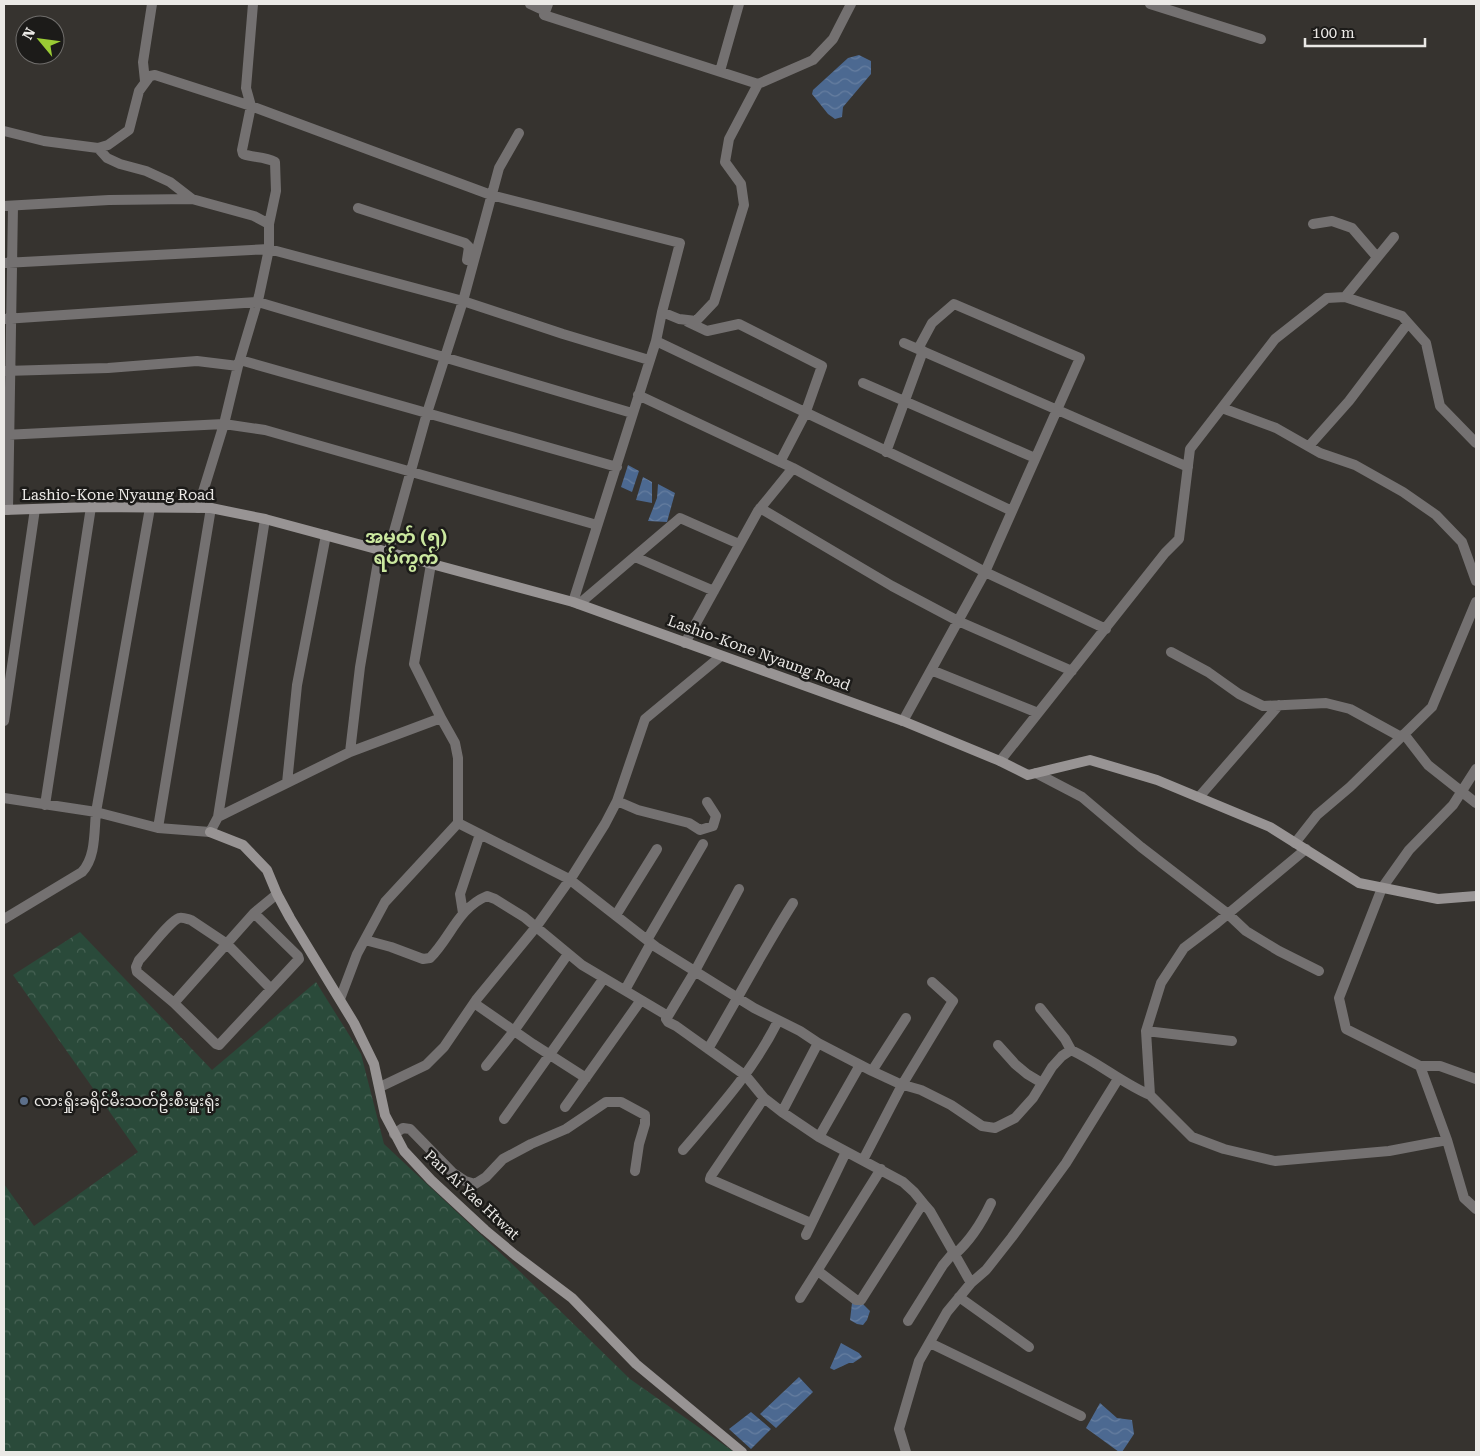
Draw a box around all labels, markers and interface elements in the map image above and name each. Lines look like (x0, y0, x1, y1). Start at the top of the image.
north arrow (15, 15, 65, 65)
scale bar (1305, 15, 1425, 47)
text: 100 m (1312, 24, 1355, 42)
text: N (19, 25, 38, 42)
street label: Lashio-Kone Nyaung Road (21, 486, 215, 504)
district label: အမှတ် (၅) ရပ်ကွက် (365, 525, 447, 572)
street label: Lashio-Kone Nyaung Road (665, 612, 853, 695)
place label: လားရှိုးခရိုင်မီးသတ်ဦးစီးမှူးရုံး (34, 1091, 220, 1113)
marker: လားရှိုးခရိုင်မီးသတ်ဦးစီးမှူးရုံး (18, 1095, 30, 1107)
street label: Pan Ai Yae Htwat (421, 1146, 523, 1244)

